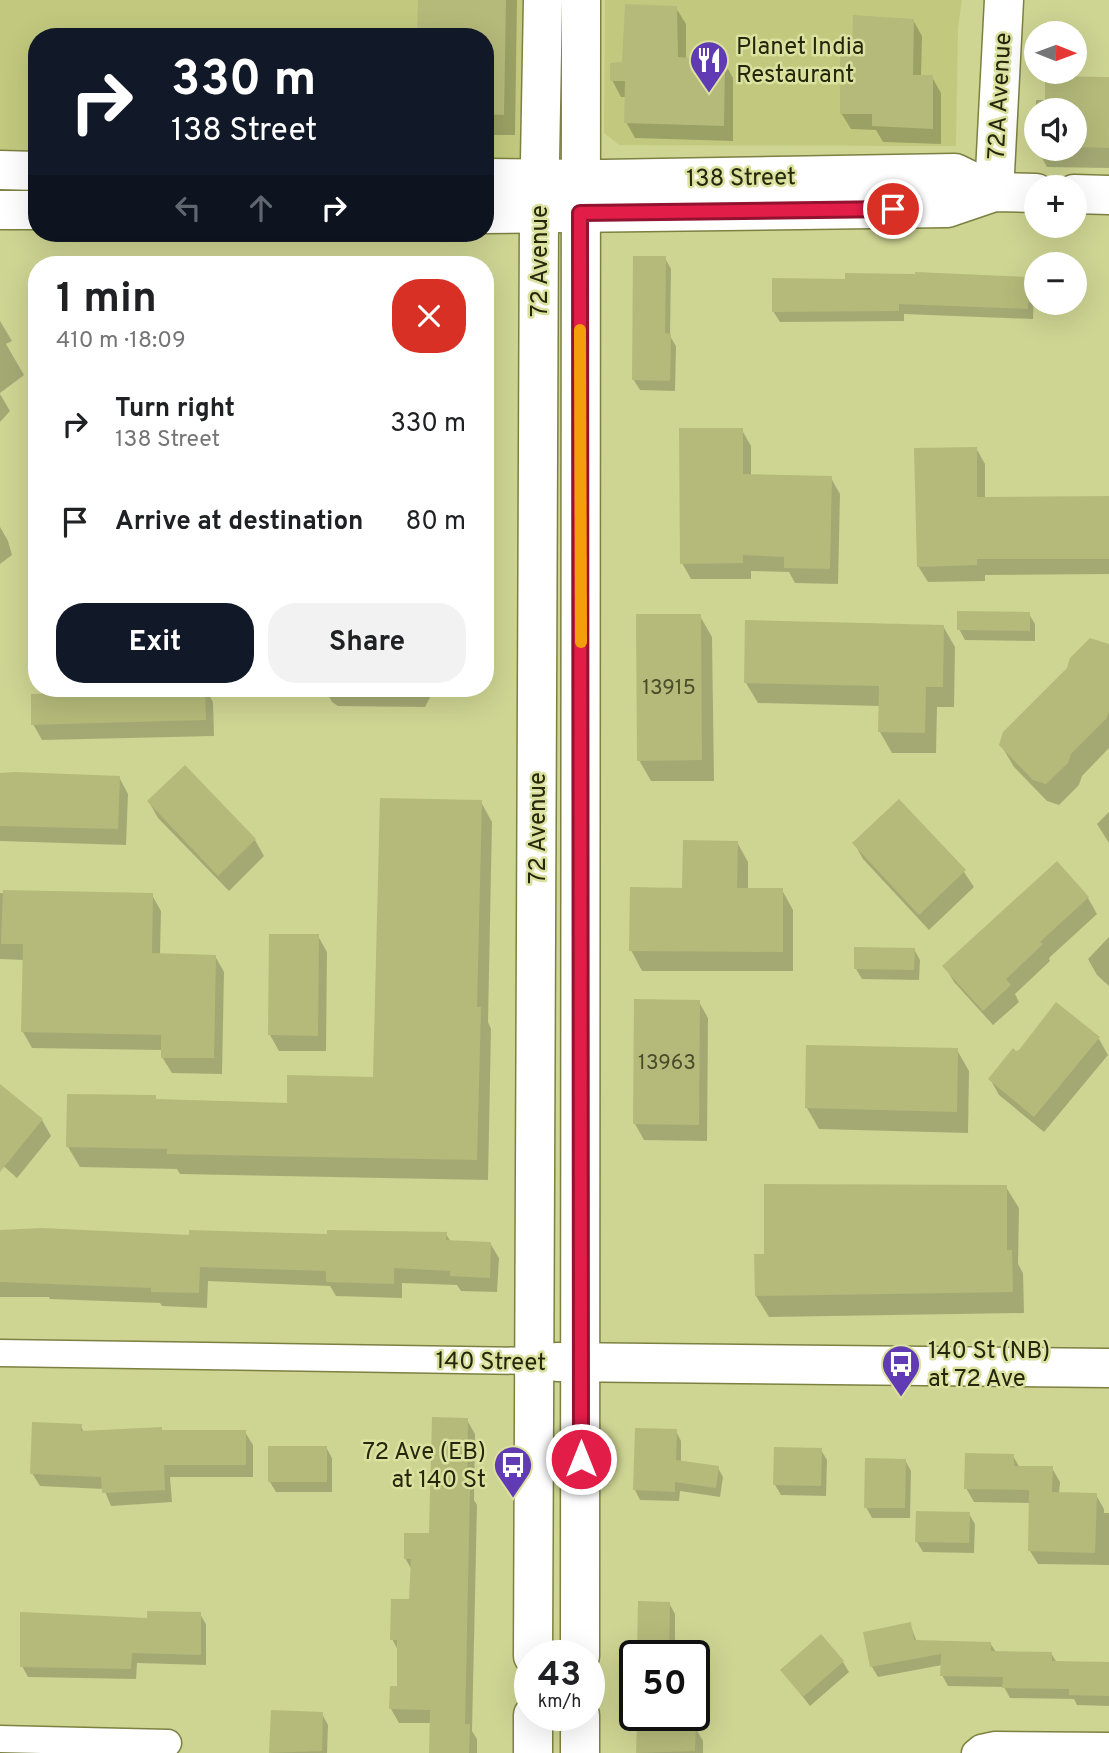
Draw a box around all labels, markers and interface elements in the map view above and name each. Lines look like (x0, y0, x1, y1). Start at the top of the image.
north arrow (1024, 21, 1087, 84)
map controls (1024, 21, 1087, 315)
street label: 72A Avenue (983, 32, 1019, 160)
place label: Planet India Restaurant (736, 33, 864, 91)
restaurant icon: Planet India Restaurant (688, 39, 730, 94)
text: 330 m (171, 51, 316, 113)
icon: right (56, 56, 147, 147)
button: sound (1024, 98, 1087, 161)
text: 138 Street (171, 112, 317, 152)
street label: 138 Street (686, 163, 796, 195)
button: + (1024, 175, 1087, 238)
pin (863, 179, 923, 239)
icon: left (169, 189, 207, 227)
icon: ahead (242, 189, 280, 227)
icon: right (315, 189, 353, 227)
icon: arrive (874, 190, 912, 228)
street label: 72 Avenue (526, 205, 556, 317)
button: − (1024, 252, 1087, 315)
text: 1 min (56, 274, 157, 327)
button: close (392, 279, 466, 353)
text: 410 m · 18:09 (56, 327, 186, 356)
text: Turn right (115, 393, 235, 426)
icon: right (56, 405, 94, 443)
text: 330 m (390, 408, 466, 441)
text: 138 Street (115, 426, 220, 455)
icon: arrive (56, 503, 94, 541)
text: Arrive at destination (115, 506, 363, 539)
text: 80 m (406, 506, 466, 539)
button: Exit (56, 603, 254, 683)
button: Share (268, 603, 466, 683)
house number: 13915 (642, 675, 696, 702)
street label: 72 Avenue (524, 772, 554, 884)
house number: 13963 (638, 1050, 696, 1077)
place label: 140 St (NB) at 72 Ave (928, 1337, 1050, 1395)
bus stop icon: 140 St (NB) at 72 Ave (880, 1343, 922, 1398)
street label: 140 Street (435, 1347, 546, 1379)
position arrow (544, 1422, 618, 1496)
place label: 72 Ave (EB) at 140 St (362, 1438, 486, 1496)
bus stop icon: 72 Ave (EB) at 140 St (492, 1444, 534, 1499)
speed limit sign: 50 (619, 1640, 710, 1731)
text: 43 (538, 1654, 581, 1698)
text: km/h (538, 1691, 581, 1714)

